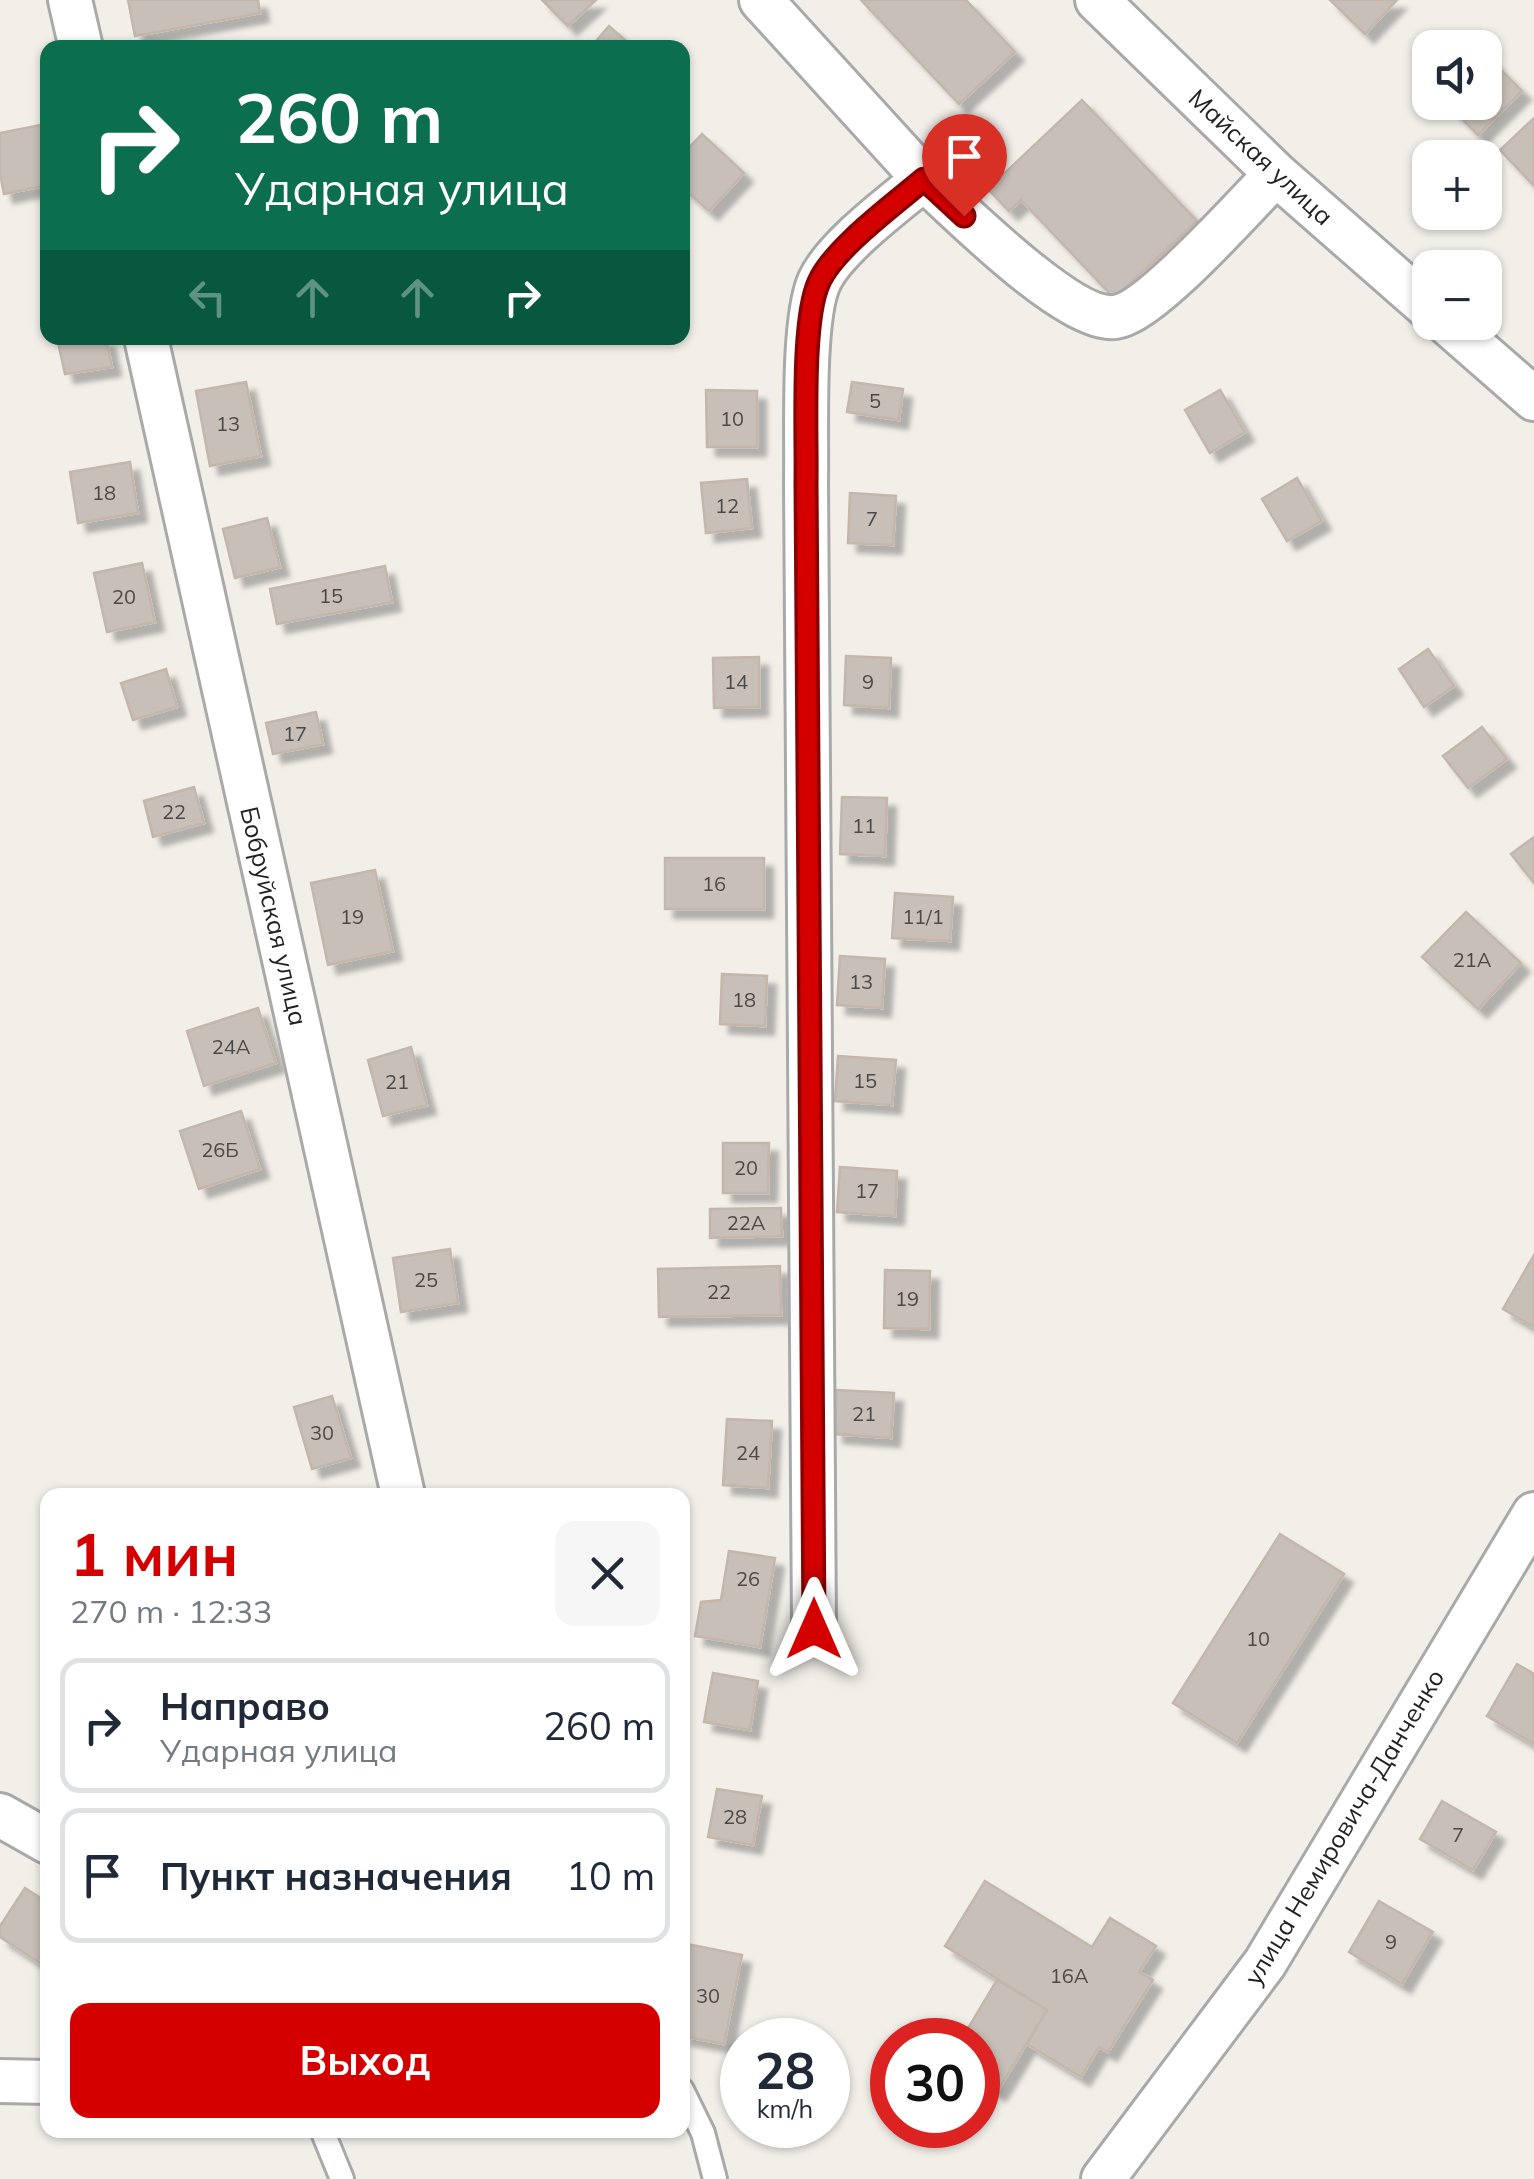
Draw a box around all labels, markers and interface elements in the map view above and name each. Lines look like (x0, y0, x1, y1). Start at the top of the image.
map controls (1412, 30, 1502, 340)
button: sound (1412, 30, 1502, 120)
text: 260 m (235, 73, 443, 161)
icon: right (70, 80, 200, 210)
street label: Майская улица (1183, 82, 1340, 231)
pin (922, 114, 1007, 217)
icon: arrive (937, 129, 992, 184)
button: + (1412, 140, 1502, 230)
text: Ударная улица (235, 160, 569, 216)
button: − (1412, 250, 1502, 340)
icon: left (180, 270, 235, 325)
icon: ahead (285, 270, 340, 325)
icon: ahead (390, 270, 445, 325)
icon: right (495, 270, 550, 325)
house number: 5 (869, 388, 881, 413)
house number: 10 (720, 406, 744, 431)
house number: 13 (216, 411, 240, 436)
house number: 18 (92, 480, 116, 505)
house number: 12 (715, 493, 739, 518)
house number: 7 (866, 506, 878, 531)
house number: 15 (319, 583, 343, 608)
house number: 20 (112, 584, 136, 609)
house number: 14 (724, 669, 748, 694)
house number: 9 (862, 669, 874, 694)
house number: 17 (283, 721, 307, 746)
house number: 22 (162, 799, 186, 824)
street label: Бобруйская улица (234, 803, 315, 1028)
house number: 11 (852, 813, 876, 838)
house number: 16 (702, 871, 726, 896)
house number: 19 (340, 904, 364, 929)
house number: 11/1 (902, 904, 944, 929)
house number: 21А (1453, 947, 1492, 972)
house number: 13 (849, 969, 873, 994)
house number: 18 (732, 987, 756, 1012)
house number: 24А (212, 1034, 251, 1059)
house number: 15 (853, 1068, 877, 1093)
house number: 21 (385, 1069, 409, 1094)
house number: 26Б (201, 1137, 239, 1162)
house number: 20 (734, 1155, 758, 1180)
house number: 17 (855, 1178, 879, 1203)
house number: 22А (727, 1210, 766, 1235)
house number: 25 (414, 1267, 438, 1292)
house number: 22 (707, 1279, 731, 1304)
house number: 19 (895, 1286, 919, 1311)
house number: 21 (852, 1401, 876, 1426)
house number: 30 (310, 1420, 334, 1445)
house number: 24 (736, 1440, 760, 1465)
text: 1 мин (70, 1516, 238, 1591)
button: close (555, 1521, 660, 1626)
house number: 26 (736, 1566, 760, 1591)
position arrow (762, 1577, 866, 1681)
text: 270 m · 12:33 (70, 1591, 272, 1631)
house number: 10 (1246, 1626, 1270, 1651)
street label: улица Немировича-Данченко (1237, 1663, 1450, 1990)
text: Направо (160, 1682, 330, 1730)
icon: right (75, 1698, 130, 1753)
text: 260 m (543, 1702, 655, 1750)
text: Ударная улица (160, 1730, 398, 1770)
house number: 28 (723, 1804, 747, 1829)
house number: 7 (1452, 1822, 1464, 1847)
icon: arrive (75, 1848, 130, 1903)
text: Пункт назначения (160, 1852, 512, 1900)
text: 10 m (566, 1852, 655, 1900)
house number: 9 (1385, 1929, 1397, 1954)
house number: 16А (1050, 1963, 1089, 1988)
house number: 30 (696, 1983, 720, 2008)
button: Выход (70, 2003, 660, 2118)
speed limit sign: 30 (870, 2018, 1000, 2148)
text: 28 (755, 2039, 815, 2102)
text: km/h (757, 2093, 813, 2124)

